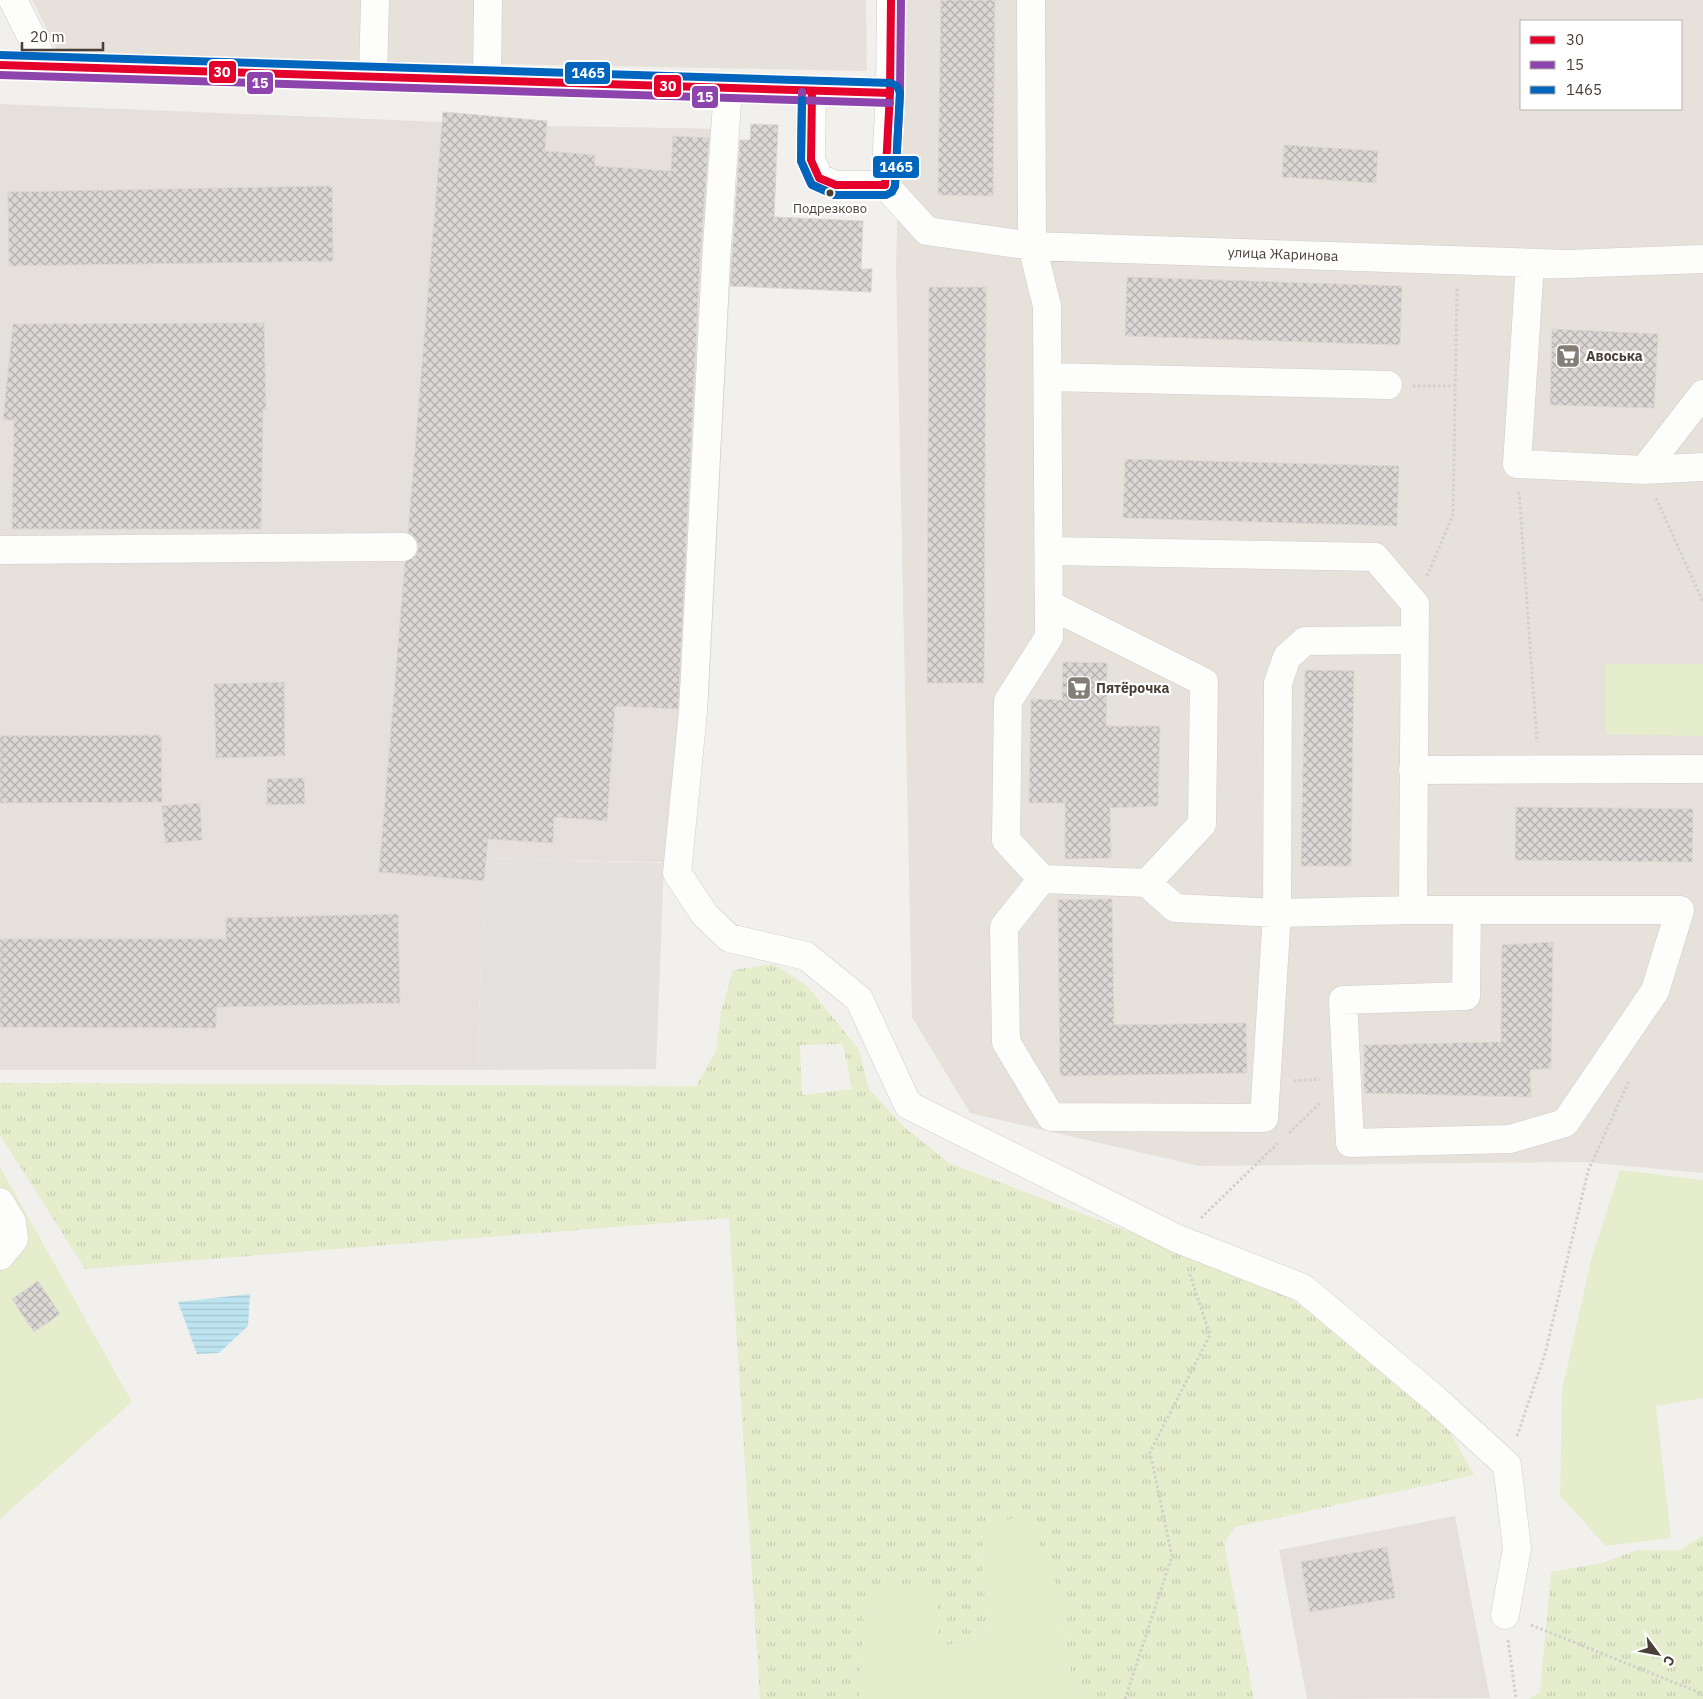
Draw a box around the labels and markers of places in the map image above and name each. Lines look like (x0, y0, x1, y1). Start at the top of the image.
marker: Подрезково (825, 188, 835, 198)
place label: Подрезково (793, 200, 867, 217)
supermarket icon: Авоська (1555, 343, 1581, 369)
place label: Авоська (1586, 347, 1643, 365)
supermarket icon: Пятёрочка (1066, 675, 1092, 701)
place label: Пятёрочка (1096, 679, 1169, 697)

